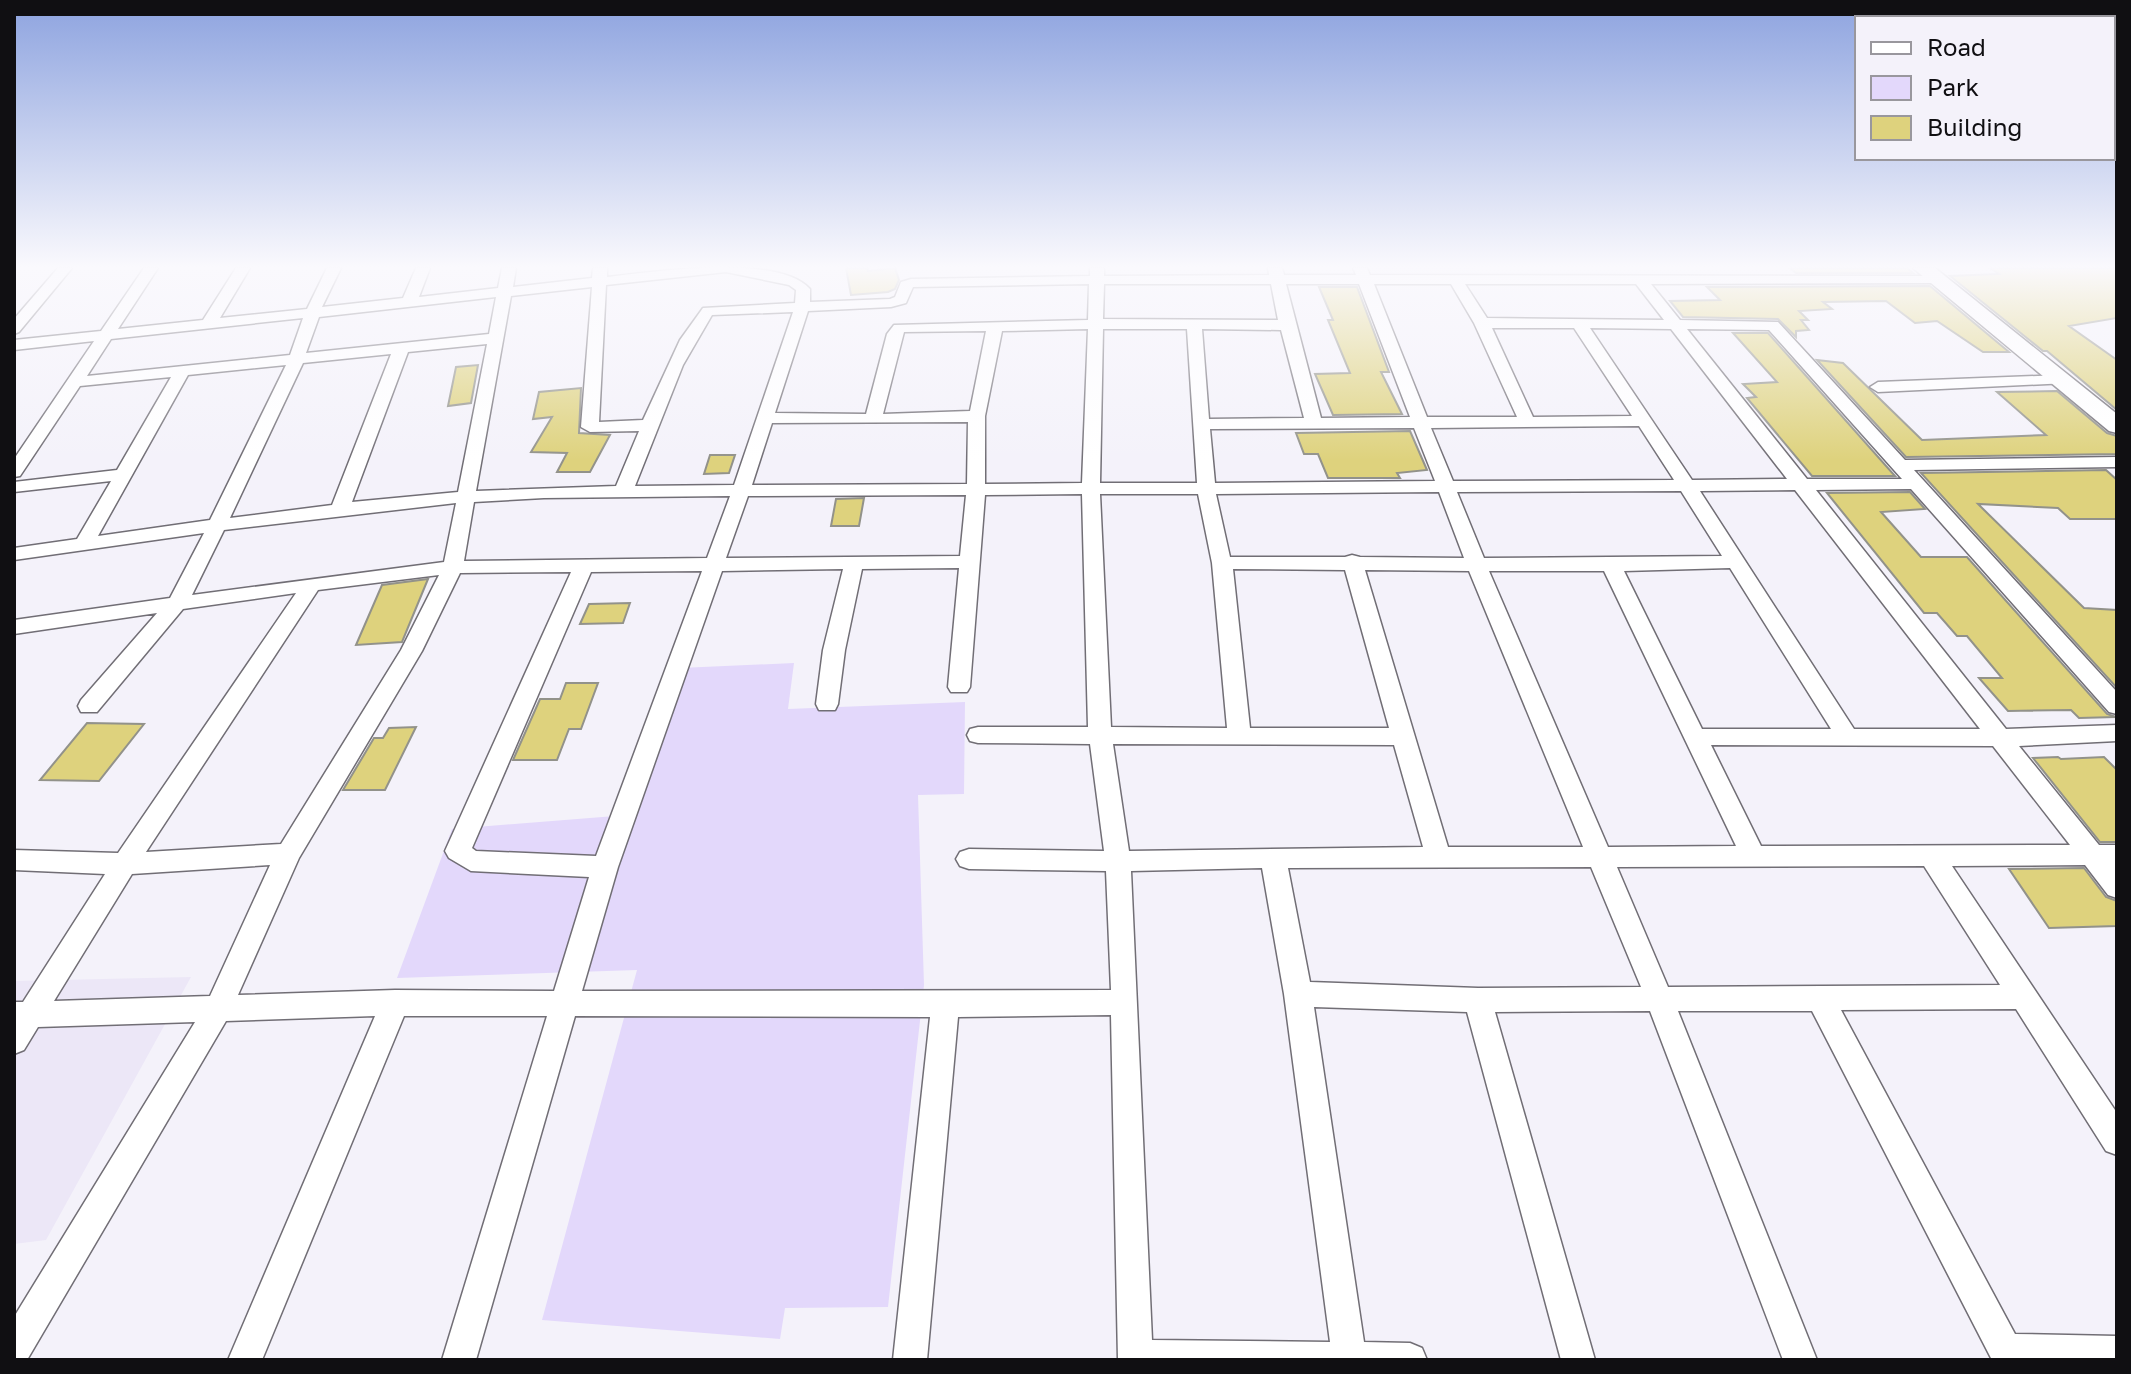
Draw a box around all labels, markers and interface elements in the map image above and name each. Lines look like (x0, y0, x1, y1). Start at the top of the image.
legend (1855, 16, 2115, 160)
text: Road (1927, 32, 1986, 61)
text: Park (1927, 72, 1979, 101)
text: Building (1927, 112, 2022, 141)

